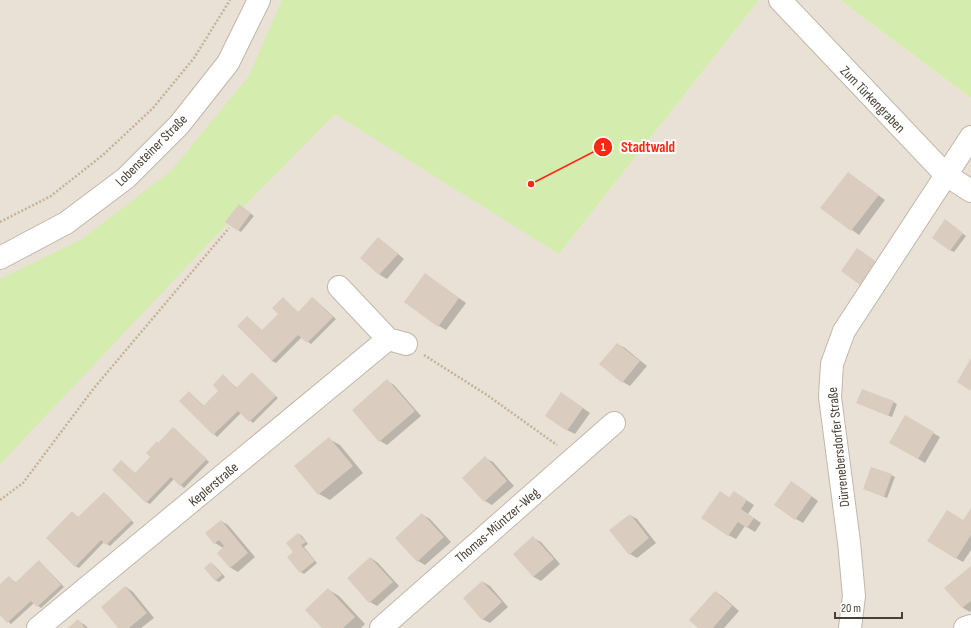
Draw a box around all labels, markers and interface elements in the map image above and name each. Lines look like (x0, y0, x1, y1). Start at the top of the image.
street label: Zum Türkengraben (837, 62, 909, 136)
street label: Lobensteiner Straße (112, 111, 191, 190)
callout: Stadtwald (593, 134, 683, 161)
text: Stadtwald (621, 138, 675, 157)
text: 1 (601, 140, 606, 155)
street label: Dürrenebersdorfer Straße (824, 386, 853, 508)
street label: Keplerstraße (185, 459, 242, 510)
street label: Thomas-Müntzer-Weg (452, 484, 543, 567)
scale bar (835, 594, 902, 620)
text: 20 m (841, 601, 861, 616)

